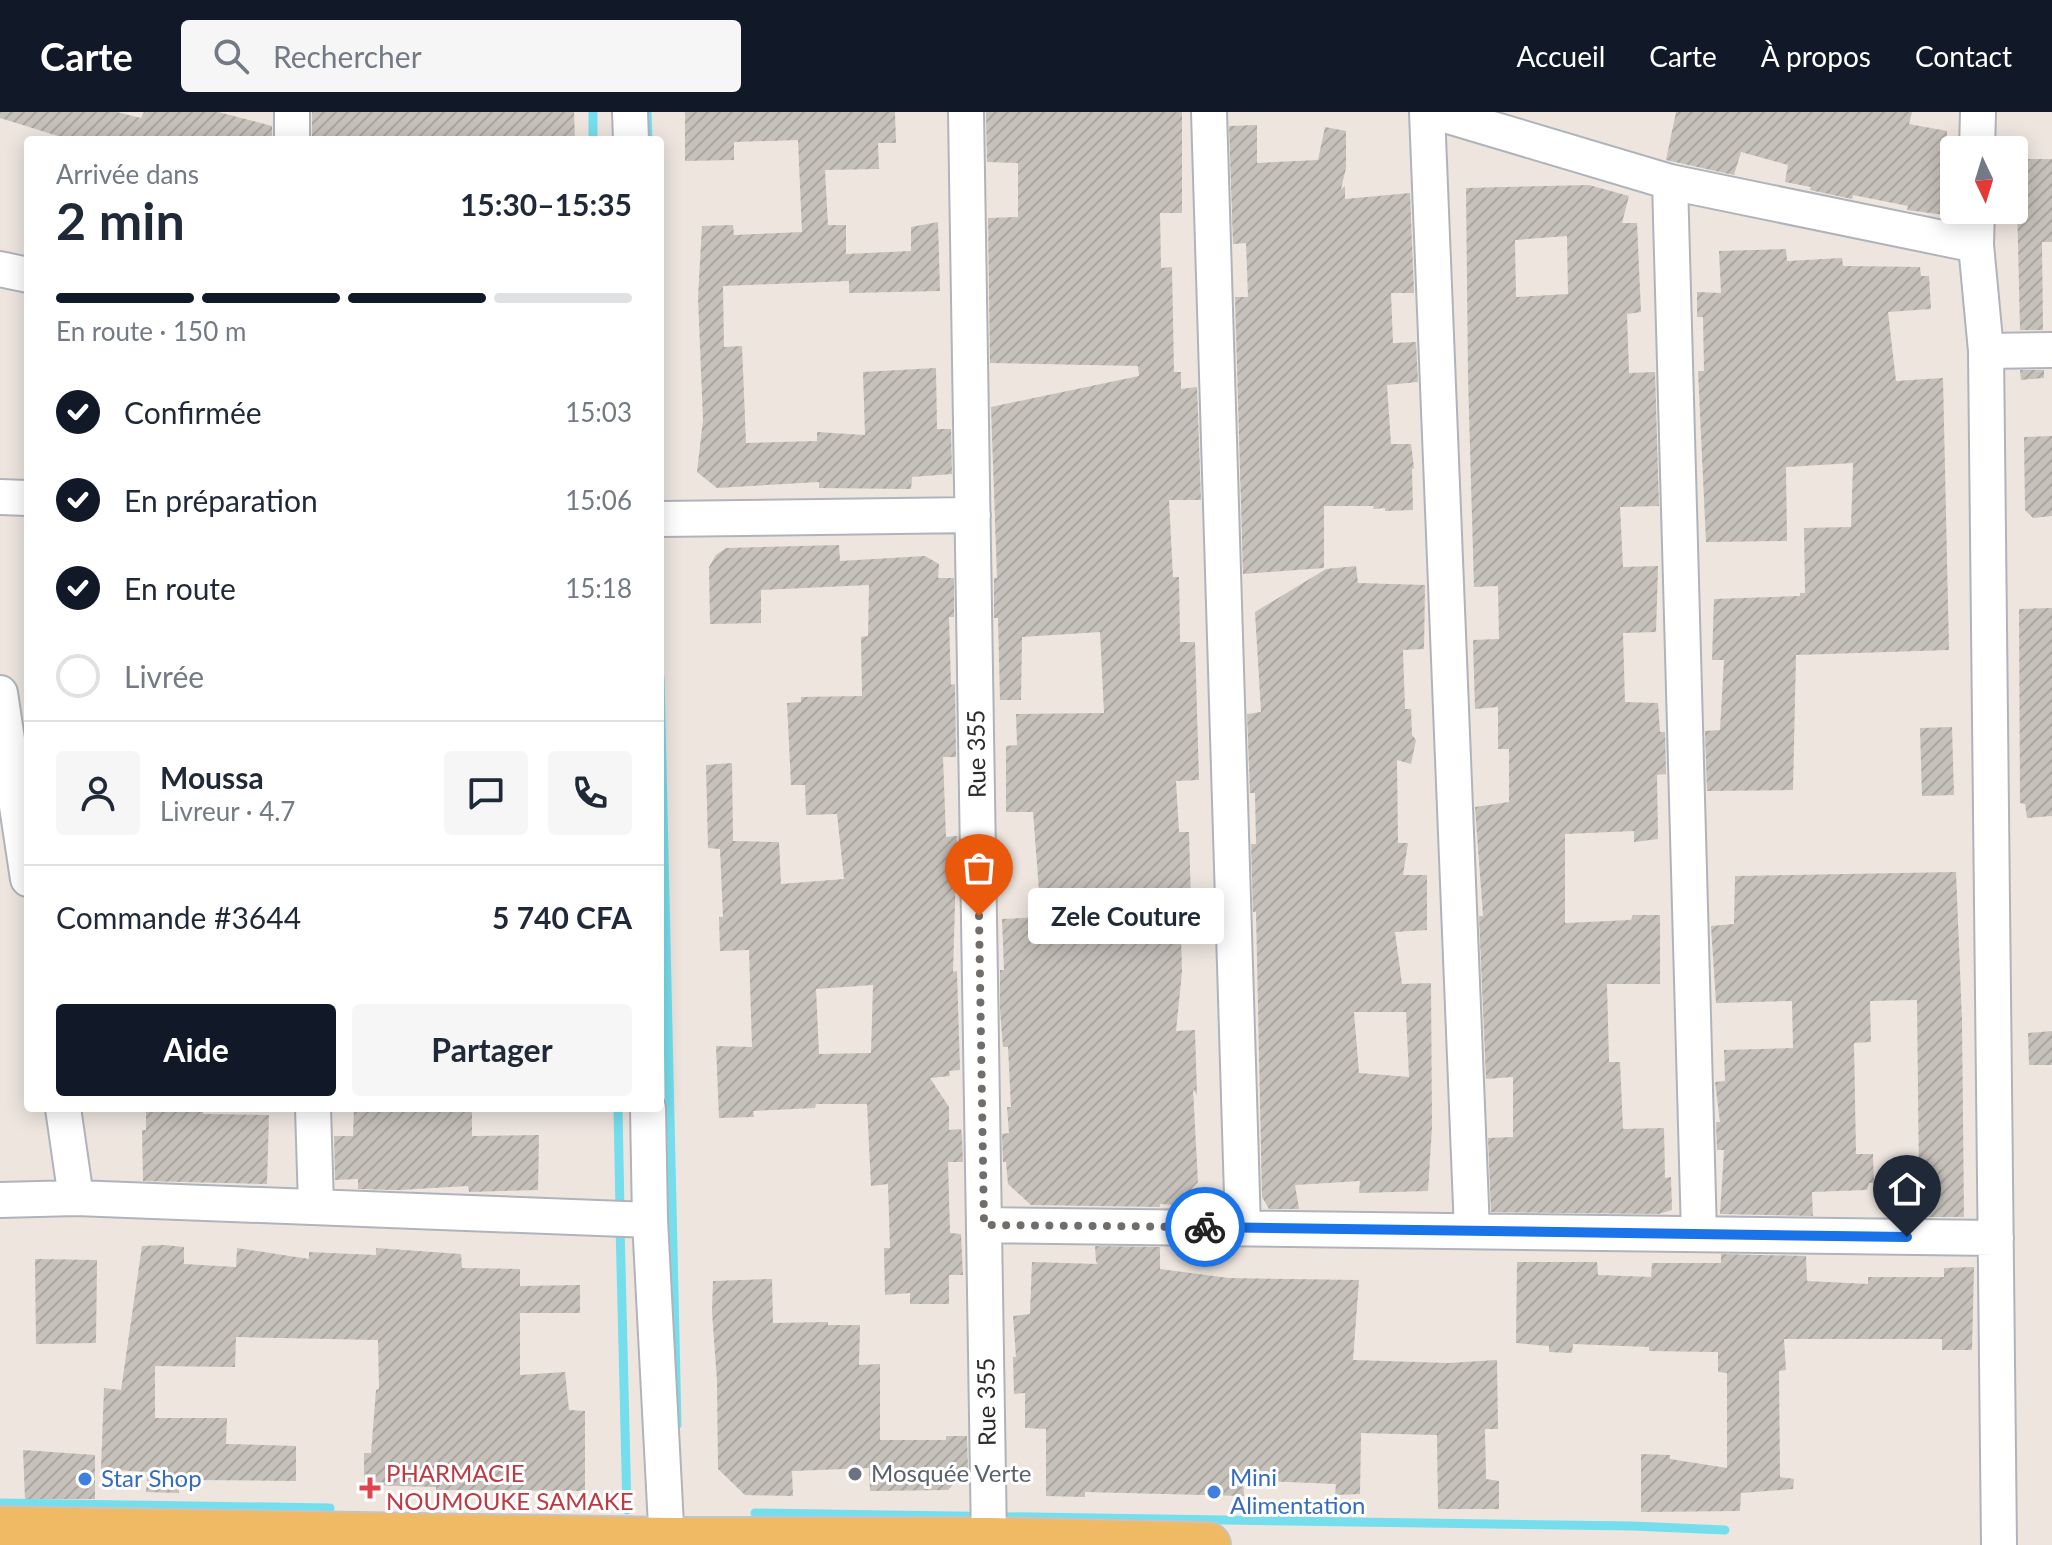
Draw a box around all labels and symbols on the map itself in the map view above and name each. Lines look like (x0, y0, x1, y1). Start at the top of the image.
north arrow (1940, 136, 2028, 224)
street label: Rue 355 (960, 710, 991, 799)
pin (945, 834, 1013, 916)
callout: Zele Couture (1027, 888, 1223, 944)
pin (1873, 1155, 1941, 1237)
courier (1165, 1187, 1245, 1267)
street label: Rue 355 (970, 1358, 1001, 1447)
place label: PHARMACIE NOUMOUKE SAMAKE (386, 1458, 634, 1515)
place label: Mosquée Verte (871, 1458, 1031, 1487)
place label: Mini Alimentation (1230, 1462, 1365, 1519)
place label: Star Shop (101, 1463, 202, 1492)
marker: Mosquée Verte (846, 1465, 864, 1483)
marker: Star Shop (76, 1470, 94, 1488)
marker: PHARMACIE NOUMOUKE SAMAKE (361, 1479, 379, 1497)
marker: Mini Alimentation (1205, 1483, 1223, 1501)

